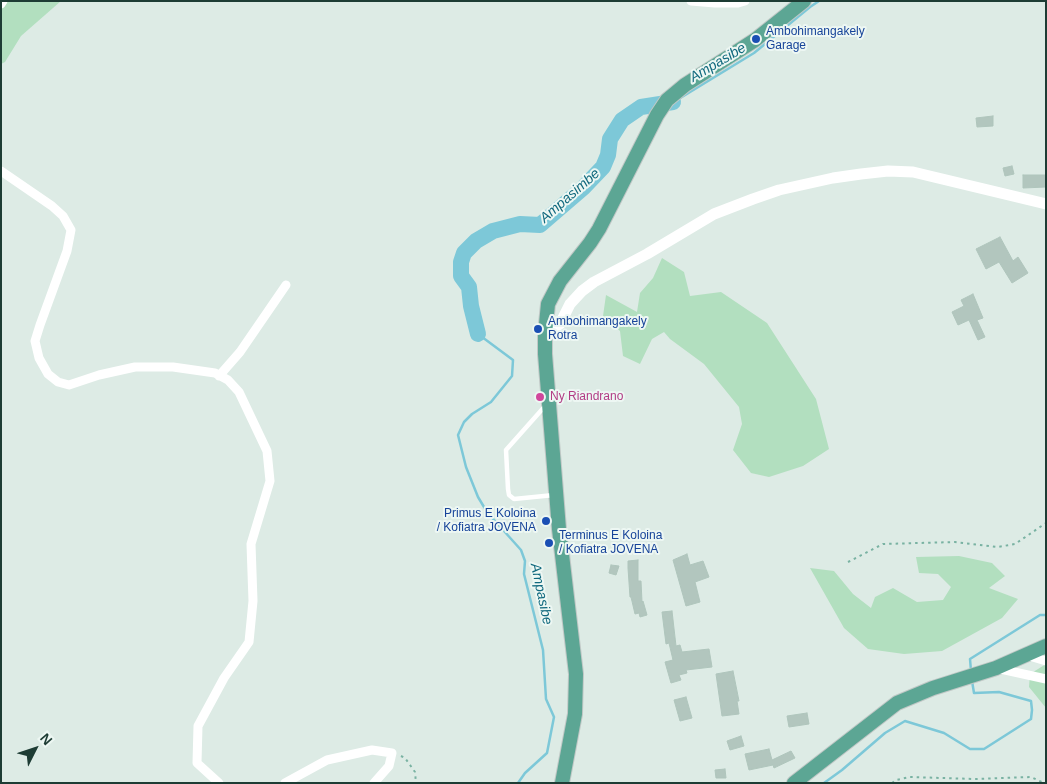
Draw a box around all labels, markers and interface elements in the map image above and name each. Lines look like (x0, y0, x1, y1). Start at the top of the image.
place label: Ambohimangakely Garage (766, 25, 865, 53)
marker: Ambohimangakely Garage (750, 33, 762, 45)
water label: Ampasibe (687, 40, 749, 86)
water label: Ampasimbe (537, 165, 603, 227)
place label: Ambohimangakely Rotra (548, 315, 647, 343)
marker: Ambohimangakely Rotra (532, 323, 544, 335)
place label: Ny Riandrano (550, 390, 623, 404)
marker: Ny Riandrano (534, 391, 546, 403)
place label: Primus E Koloina / Kofiatra JOVENA (437, 507, 536, 535)
marker: Primus E Koloina / Kofiatra JOVENA (540, 515, 552, 527)
place label: Terminus E Koloina / Kofiatra JOVENA (559, 529, 662, 557)
marker: Terminus E Koloina / Kofiatra JOVENA (543, 537, 555, 549)
water label: Ampasibe (526, 562, 556, 626)
north arrow (10, 724, 60, 774)
text: N (37, 730, 56, 748)

